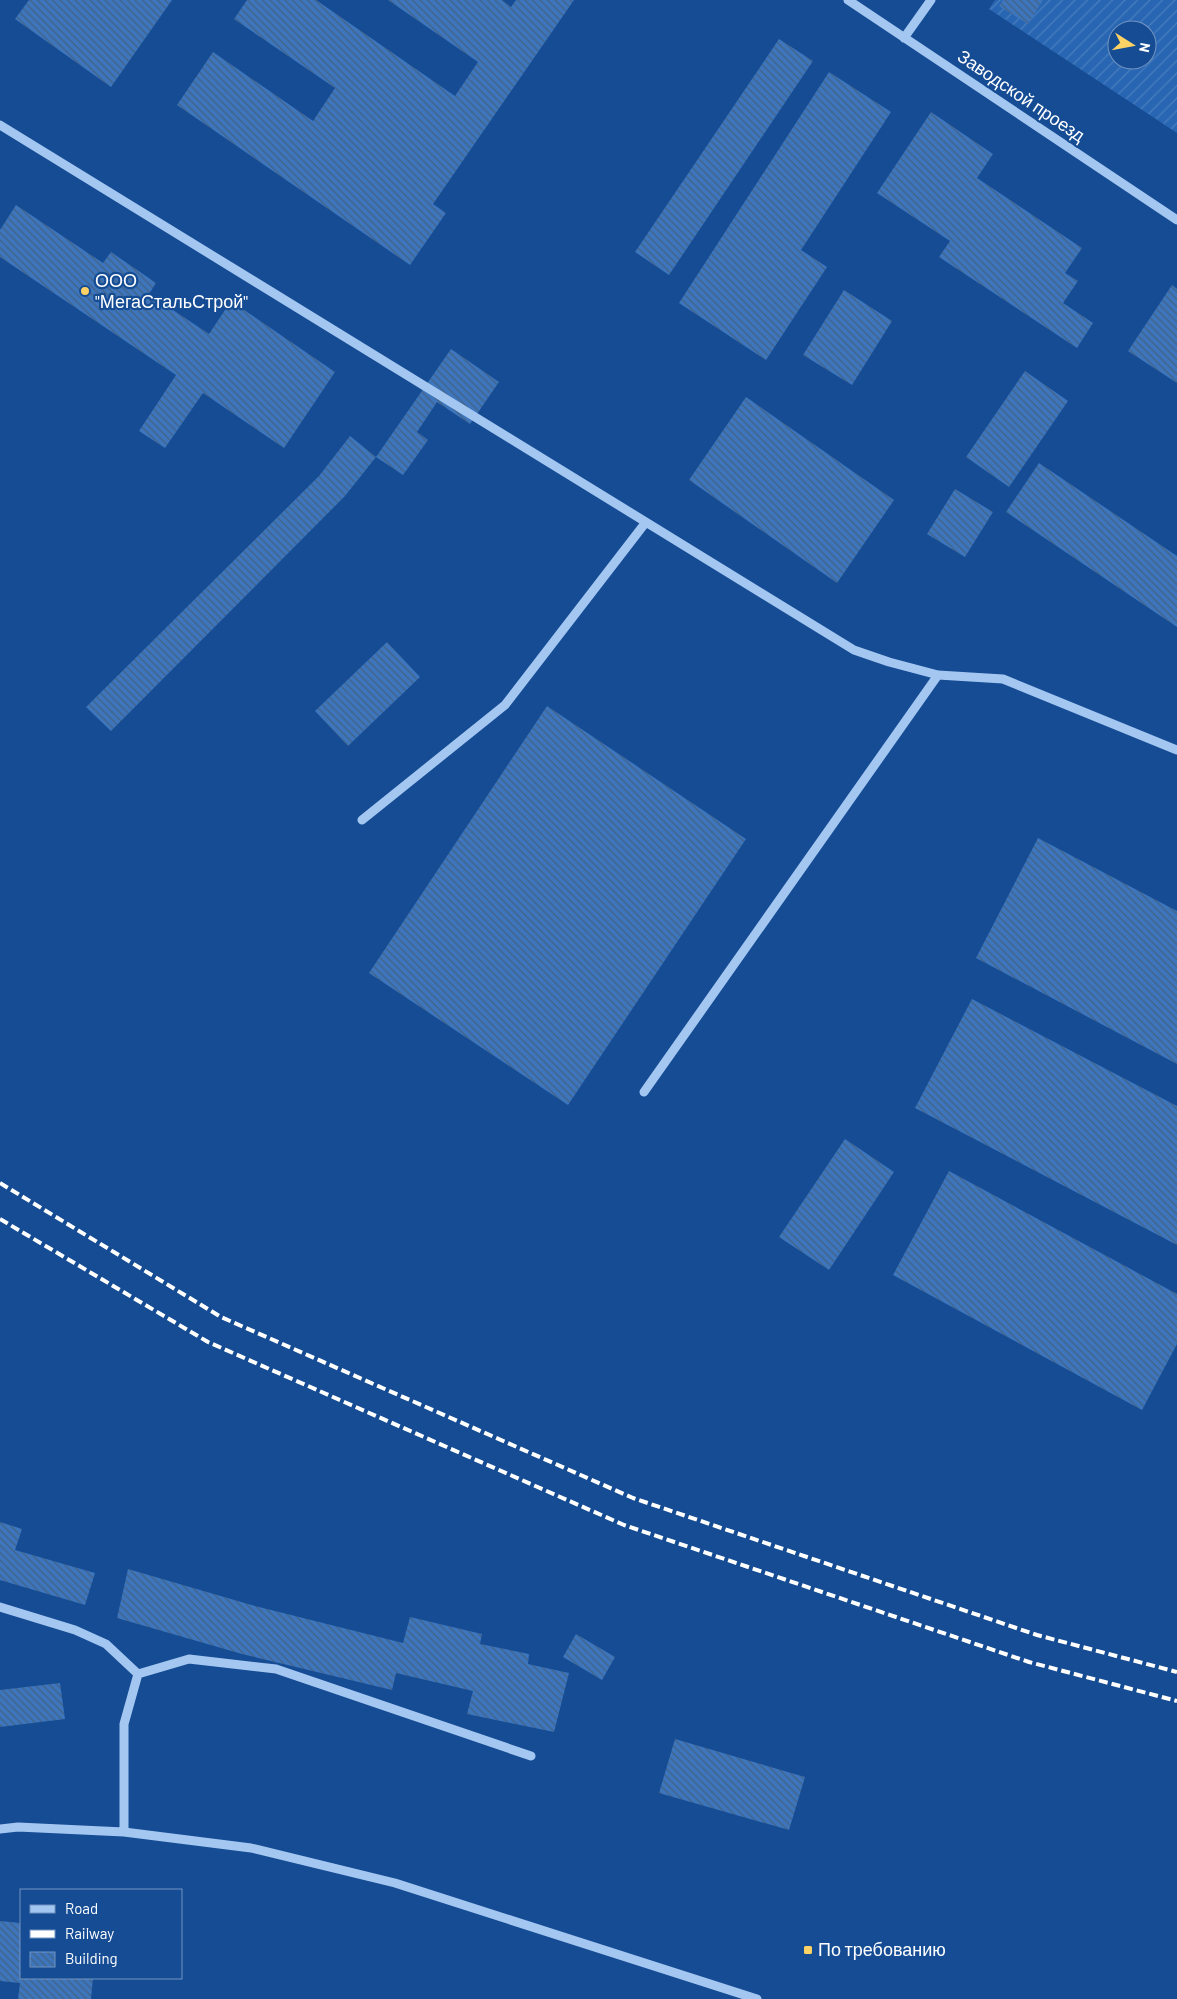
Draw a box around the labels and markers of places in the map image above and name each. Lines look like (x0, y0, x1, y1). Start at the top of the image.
place label: ООО "МегаСтальСтрой" (95, 269, 248, 312)
marker: ООО "МегаСтальСтрой" (79, 285, 91, 297)
place label: По требованию (818, 1938, 946, 1960)
marker: По требованию (802, 1944, 814, 1956)

